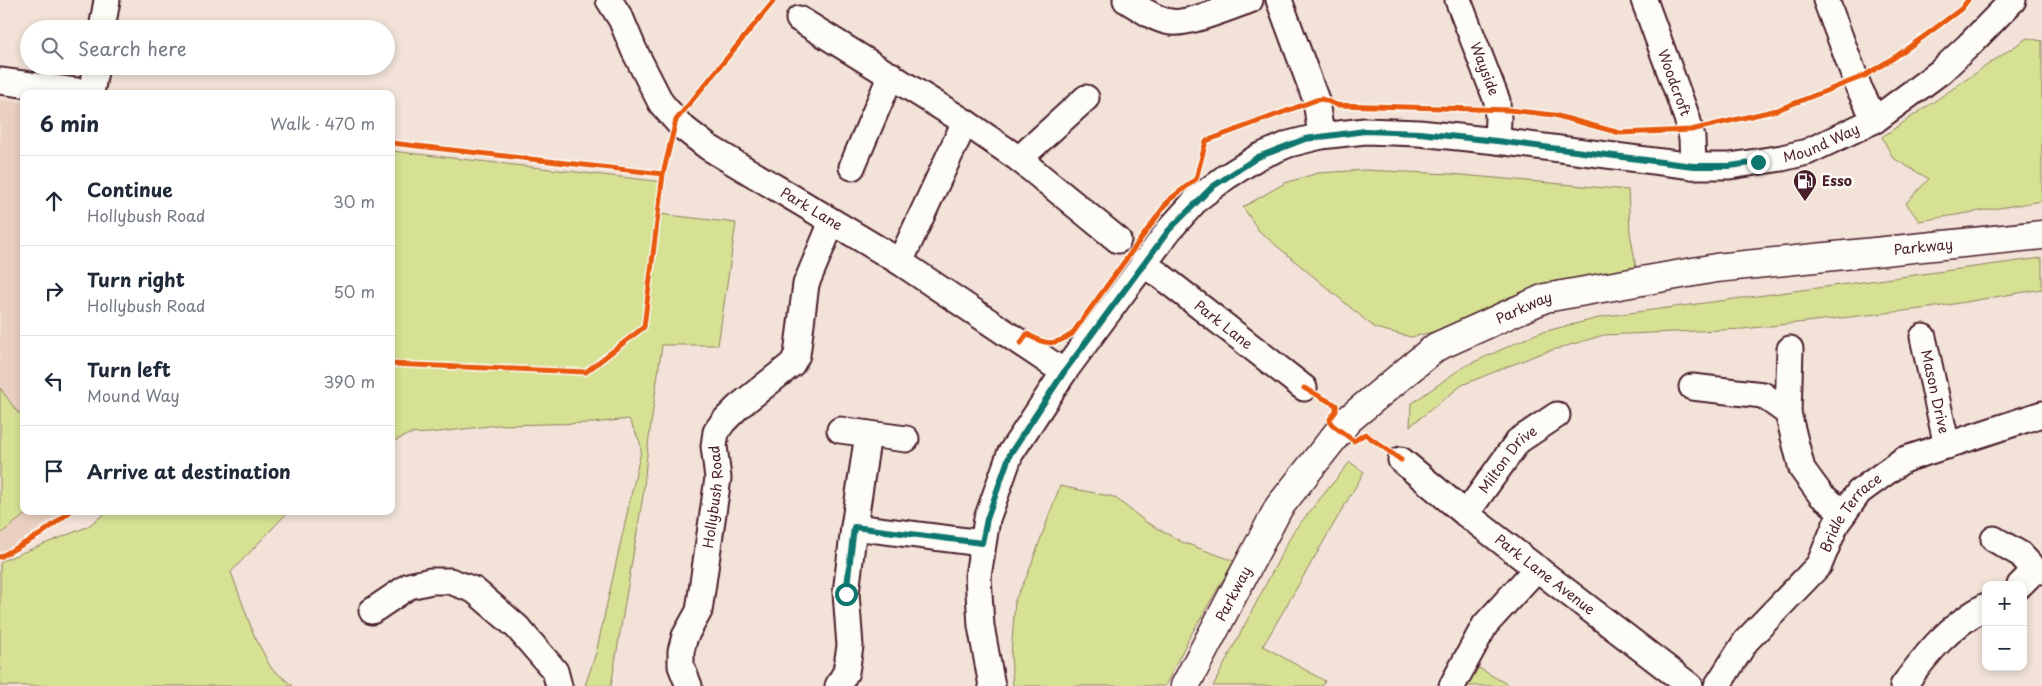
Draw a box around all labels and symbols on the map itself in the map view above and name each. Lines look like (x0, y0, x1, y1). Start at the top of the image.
street label: Wayside (1465, 39, 1505, 99)
street label: Woodcroft (1653, 46, 1696, 119)
street label: Mound Way (1781, 118, 1863, 167)
route end (1747, 151, 1770, 174)
fuel station icon: Esso (1792, 168, 1818, 202)
place label: Esso (1822, 170, 1852, 191)
street label: Park Lane (777, 182, 847, 235)
street label: Parkway (1893, 233, 1954, 260)
street label: Parkway (1492, 286, 1553, 329)
street label: Park Lane (1190, 295, 1258, 354)
street label: Mason Drive (1916, 348, 1955, 435)
street label: Milton Drive (1473, 420, 1541, 497)
street label: Hollybush Road (697, 444, 728, 550)
street label: Bridle Terrace (1814, 468, 1886, 555)
street label: Park Lane Avenue (1491, 529, 1600, 620)
street label: Parkway (1210, 562, 1256, 625)
route start (835, 583, 858, 606)

